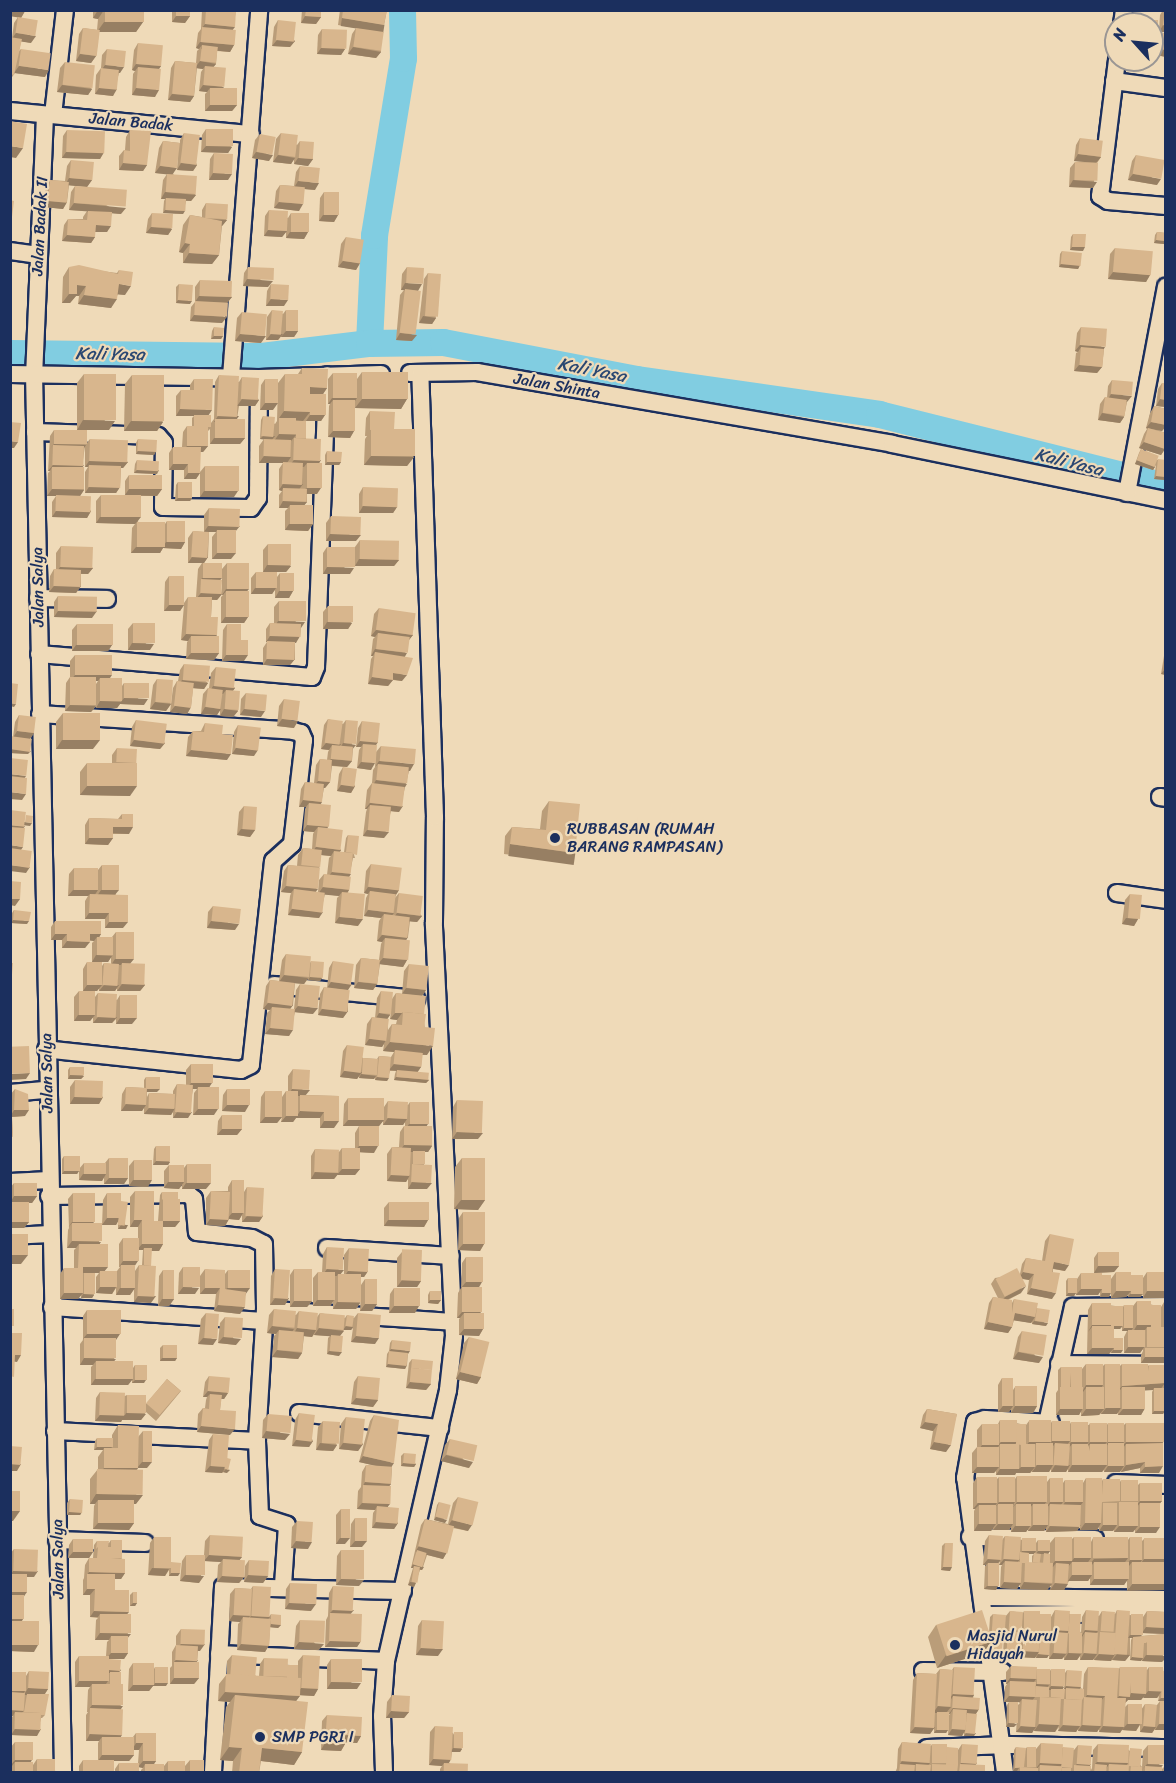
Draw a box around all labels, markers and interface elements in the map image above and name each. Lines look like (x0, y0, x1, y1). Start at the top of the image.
north arrow (1104, 12, 1164, 72)
text: N (1104, 23, 1135, 46)
street label: Jalan Badak (88, 109, 174, 135)
street label: Jalan Badak II (28, 176, 52, 276)
water label: Kali Yasa (75, 343, 145, 365)
water label: Kali Yasa (556, 353, 628, 387)
street label: Jalan Shinta (513, 369, 601, 403)
water label: Kali Yasa (1033, 443, 1105, 481)
street label: Jalan Salya (28, 547, 48, 627)
place label: RUBBASAN (RUMAH BARANG RAMPASAN) (567, 819, 724, 857)
marker: RUBBASAN (RUMAH BARANG RAMPASAN) (548, 831, 562, 845)
street label: Jalan Salya (37, 1033, 57, 1113)
street label: Jalan Salya (48, 1519, 68, 1599)
place label: Masjid Nurul Hidayah (967, 1626, 1057, 1664)
marker: Masjid Nurul Hidayah (948, 1638, 962, 1652)
place label: SMP PGRI I (272, 1727, 355, 1747)
marker: SMP PGRI I (253, 1730, 267, 1744)

